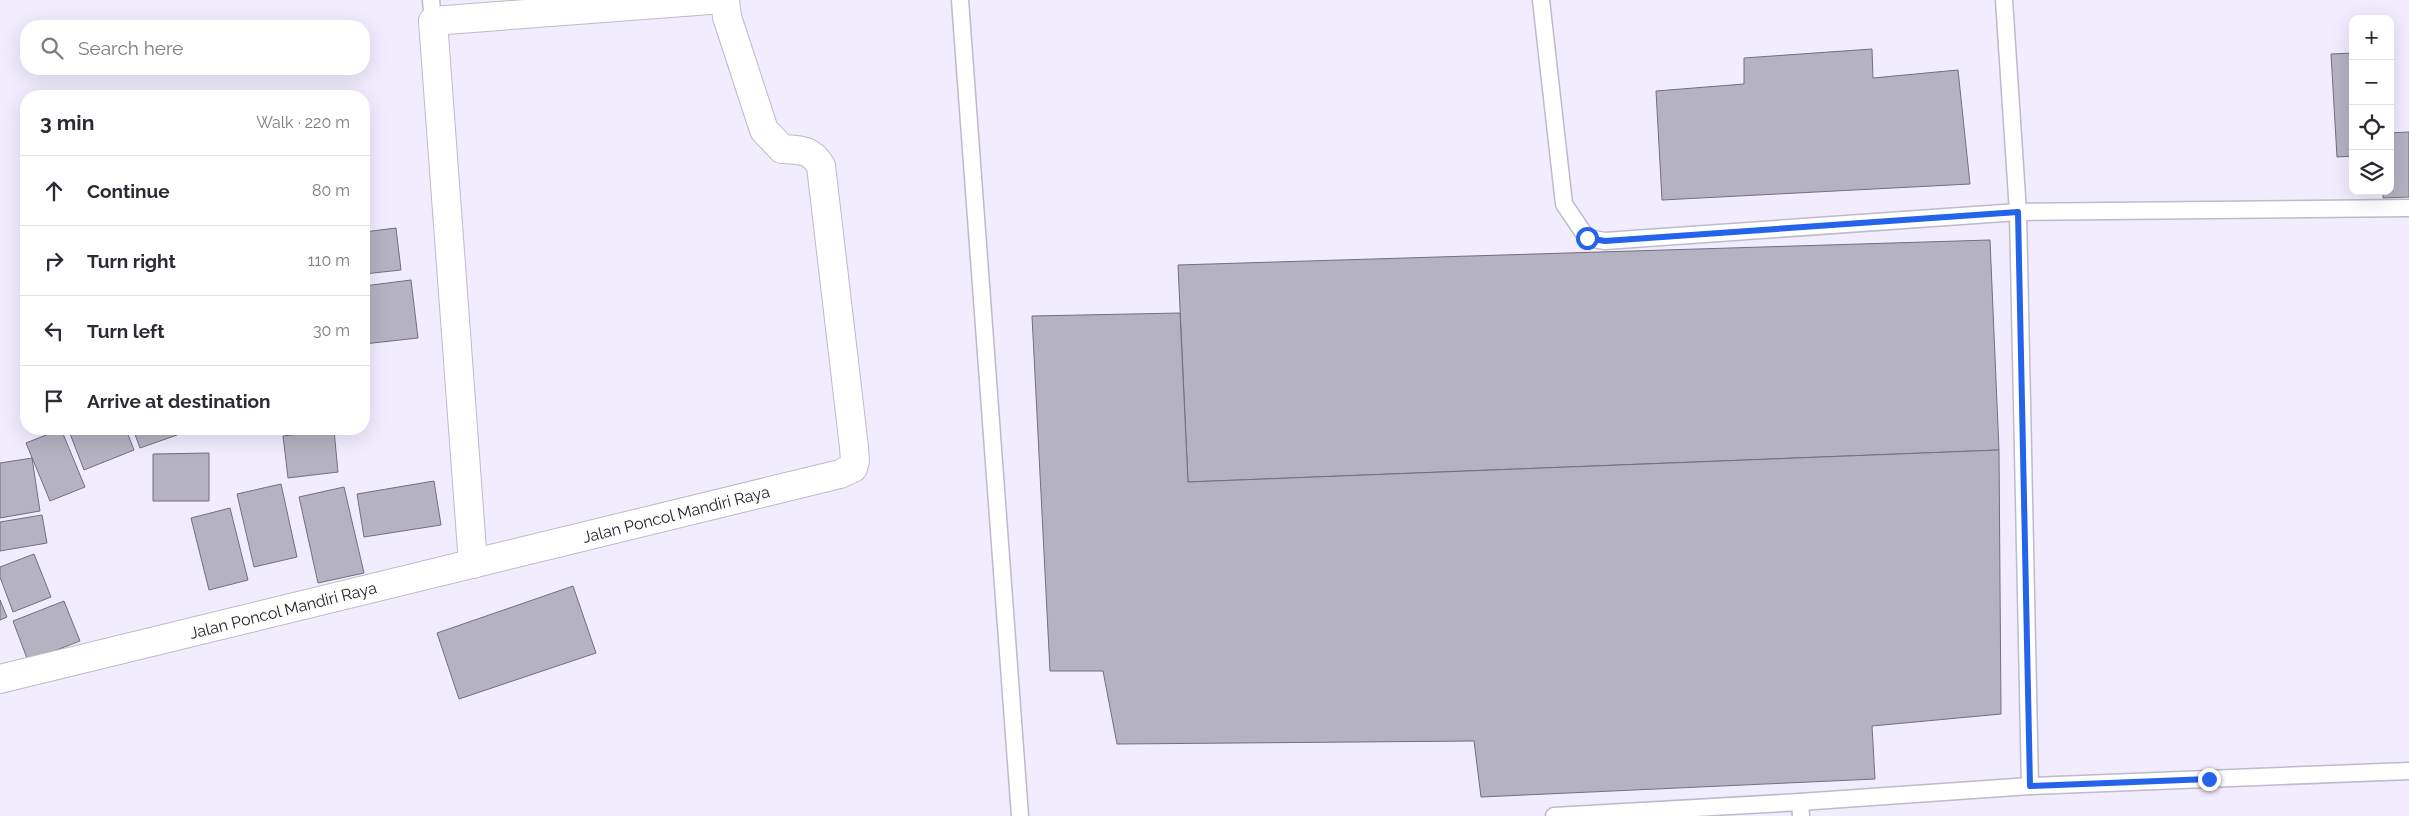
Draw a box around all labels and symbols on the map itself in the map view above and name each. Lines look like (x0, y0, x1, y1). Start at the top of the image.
route start (1576, 227, 1599, 250)
street label: Jalan Poncol Mandiri Raya (581, 482, 772, 547)
street label: Jalan Poncol Mandiri Raya (188, 578, 379, 643)
route end (2198, 768, 2221, 791)

